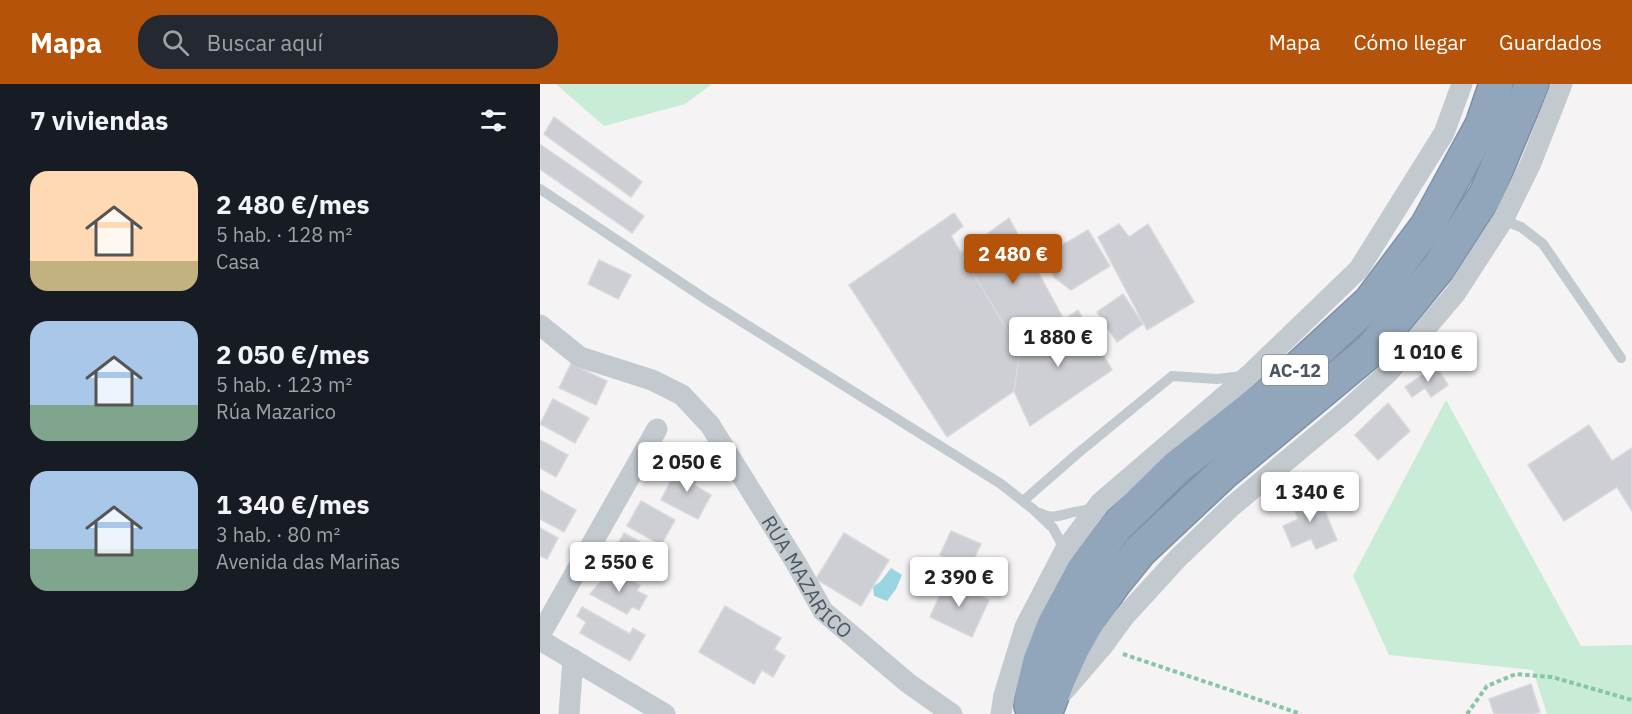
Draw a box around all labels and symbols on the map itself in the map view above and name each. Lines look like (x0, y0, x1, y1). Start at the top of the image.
pin: 2 480 € (958, 234, 1068, 285)
pin: 1 880 € (1003, 317, 1113, 368)
pin: 1 010 € (1373, 332, 1483, 383)
road number: AC-12 (1262, 355, 1328, 385)
pin: 2 050 € (632, 442, 742, 493)
pin: 1 340 € (1255, 472, 1365, 523)
street label: RÚA MAZARICO (756, 510, 858, 644)
pin: 2 550 € (564, 542, 674, 593)
pin: 2 390 € (904, 557, 1014, 608)

